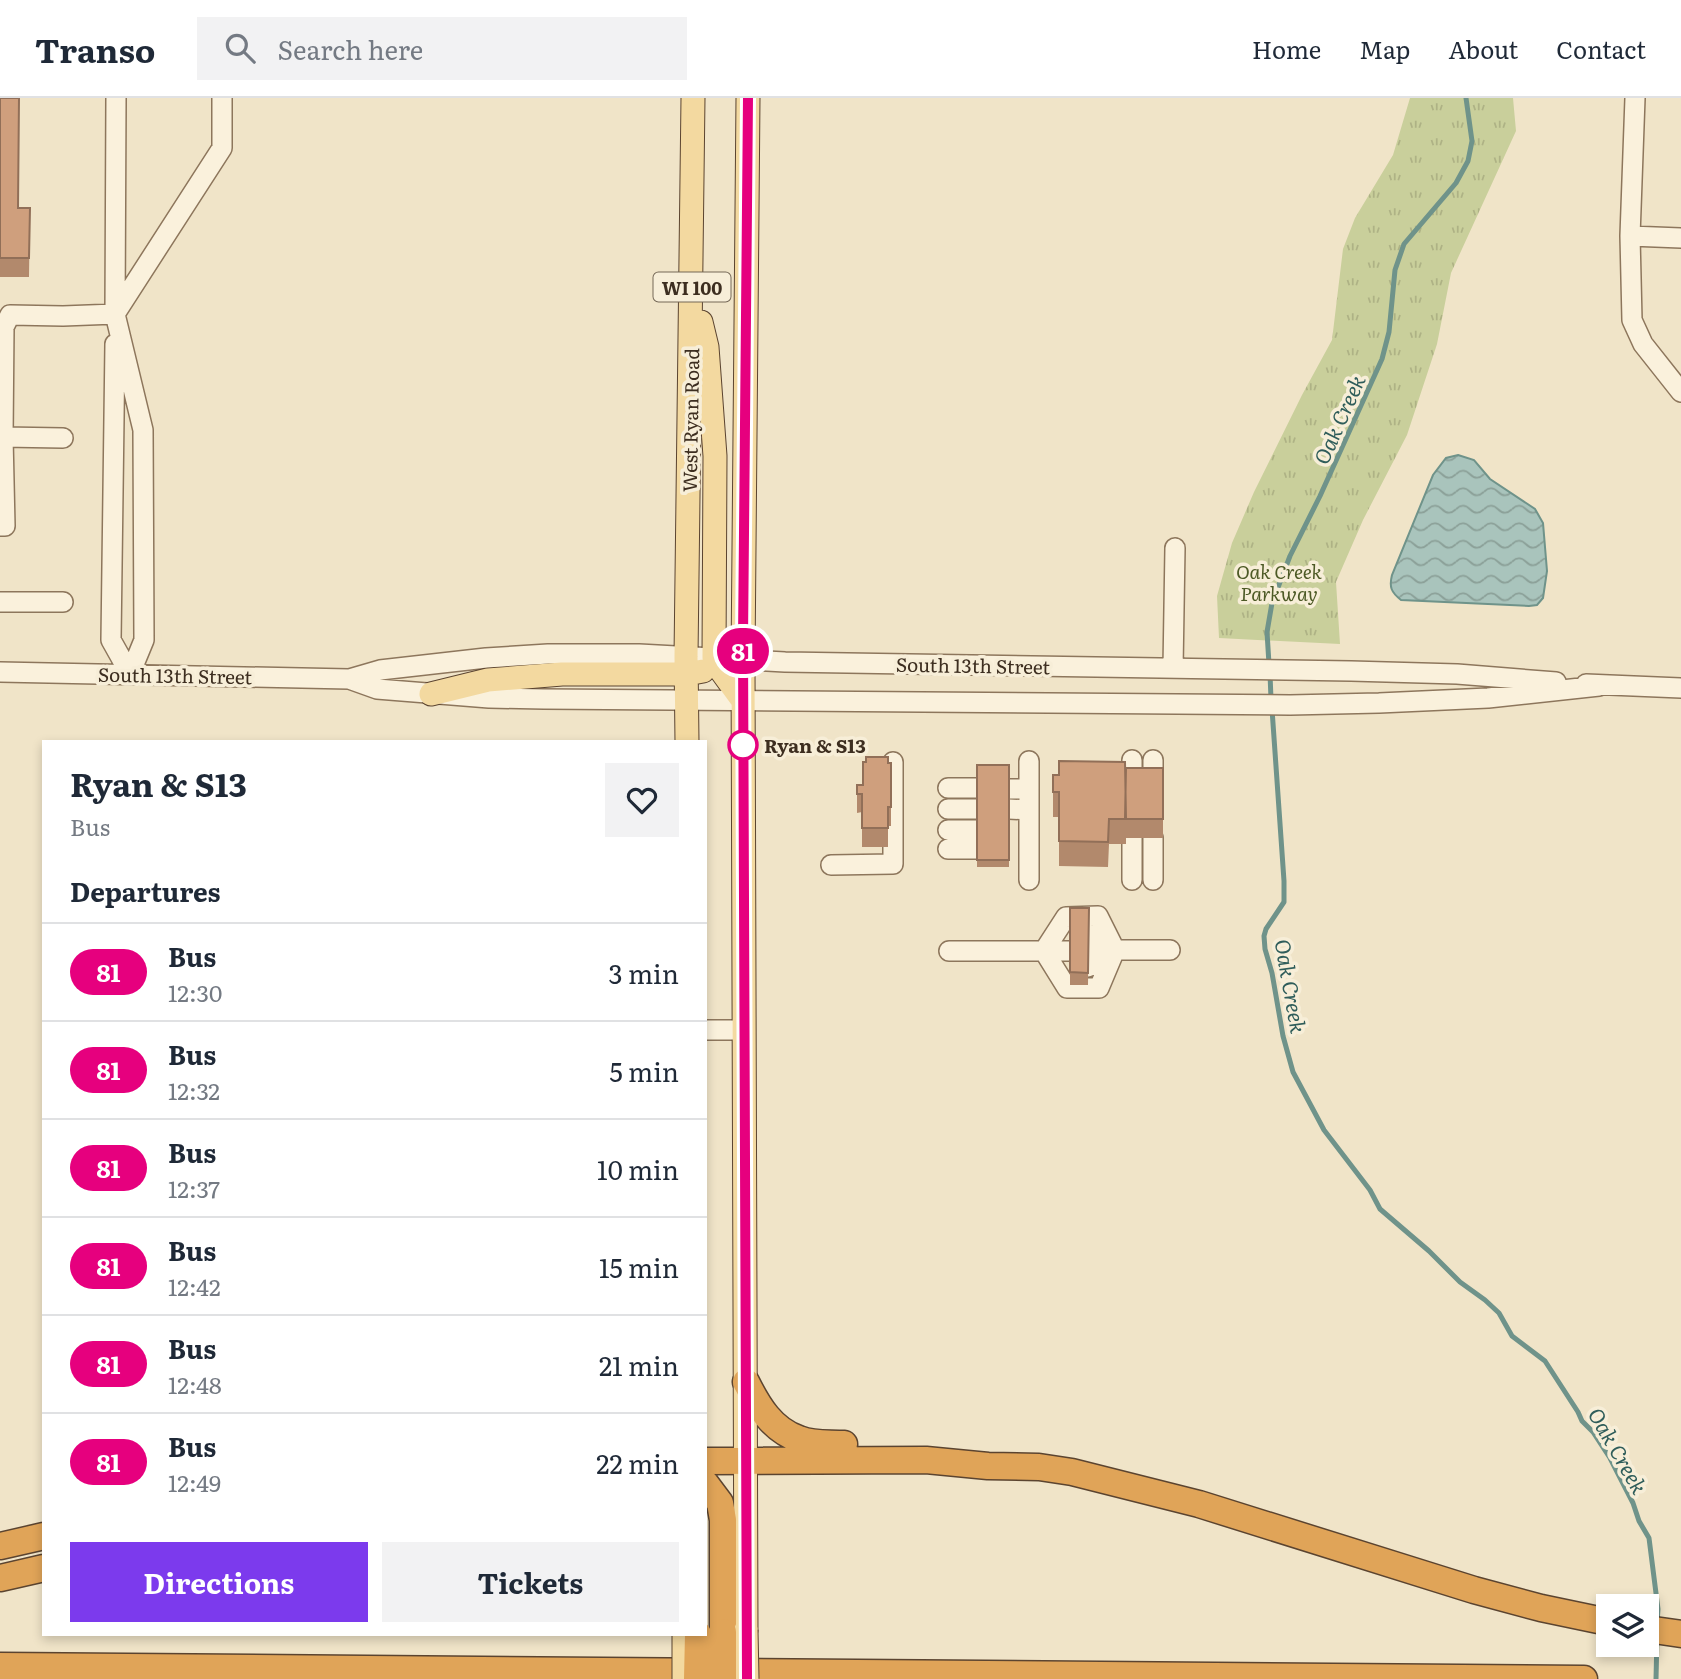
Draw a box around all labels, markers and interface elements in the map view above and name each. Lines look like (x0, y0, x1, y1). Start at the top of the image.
search box (197, 17, 687, 80)
text: Transo (35, 24, 155, 73)
icon: search (221, 29, 259, 67)
text: Search here (277, 29, 423, 68)
text: Home (1252, 31, 1321, 66)
text: Map (1359, 31, 1410, 66)
text: About (1448, 31, 1518, 66)
text: Contact (1556, 31, 1646, 66)
road number: WI 100 (654, 272, 730, 302)
street label: West Ryan Road (675, 347, 705, 492)
water label: Oak Creek (1305, 369, 1372, 469)
park label: Oak Creek Parkway (1236, 557, 1323, 607)
line badge: 81 (712, 628, 774, 674)
text: 81 (731, 633, 755, 668)
street label: South 13th Street (896, 650, 1051, 680)
street label: South 13th Street (98, 660, 253, 690)
marker: Ryan & S13 (728, 730, 758, 760)
place label: Ryan & S13 (764, 731, 866, 759)
text: Ryan & S13 (70, 758, 247, 807)
button: heart (605, 763, 679, 837)
text: Bus (70, 809, 110, 843)
text: Departures (70, 871, 221, 910)
text: Bus (168, 936, 216, 975)
water label: Oak Creek (1268, 937, 1316, 1036)
text: 3 min (609, 953, 679, 992)
text: 81 (96, 954, 121, 989)
text: 12:30 (168, 975, 222, 1009)
text: Bus (168, 1034, 216, 1073)
text: 5 min (610, 1051, 679, 1090)
text: 81 (96, 1052, 121, 1087)
text: 12:32 (168, 1073, 220, 1107)
text: Bus (168, 1132, 216, 1171)
text: 10 min (597, 1149, 679, 1188)
text: 81 (96, 1150, 121, 1185)
text: 12:37 (168, 1171, 220, 1205)
text: Bus (168, 1230, 216, 1269)
text: 15 min (599, 1247, 679, 1286)
text: 81 (96, 1248, 121, 1283)
text: 12:42 (168, 1269, 221, 1303)
text: Bus (168, 1328, 216, 1367)
text: 21 min (599, 1345, 679, 1384)
text: 81 (96, 1346, 121, 1381)
text: 12:48 (168, 1367, 222, 1401)
water label: Oak Creek (1582, 1401, 1656, 1499)
text: Bus (168, 1426, 216, 1465)
text: 22 min (596, 1443, 679, 1482)
text: 81 (96, 1444, 121, 1479)
text: 12:49 (168, 1465, 221, 1499)
button: Directions (70, 1542, 368, 1622)
button: Tickets (382, 1542, 679, 1622)
map controls (1596, 1594, 1659, 1657)
button: layers (1596, 1594, 1659, 1657)

